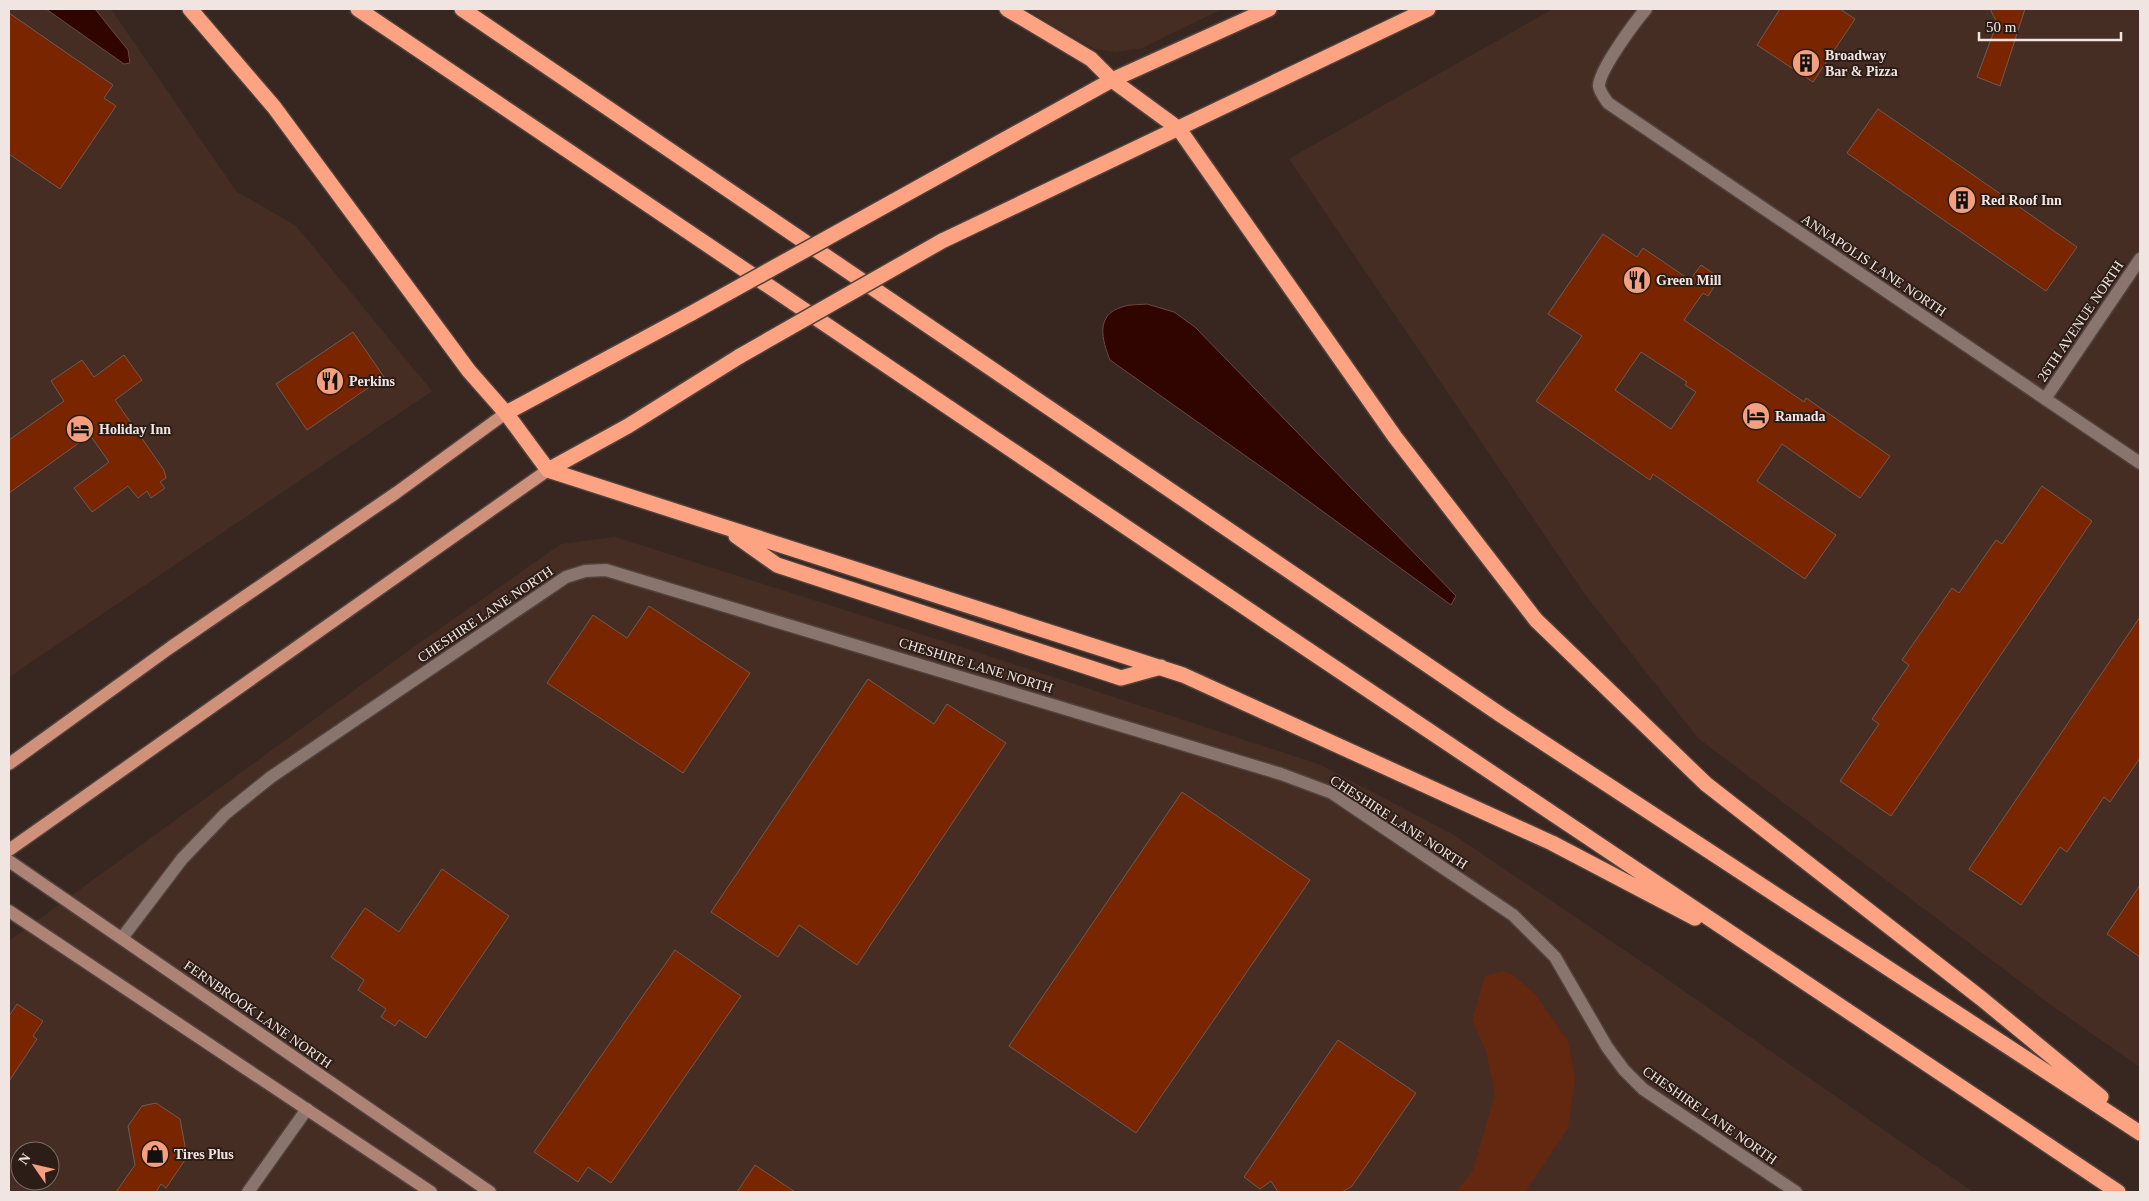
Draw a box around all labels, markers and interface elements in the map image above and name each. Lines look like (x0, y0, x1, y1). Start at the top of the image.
scale bar (1979, 10, 2122, 42)
text: 50 m (1986, 19, 2017, 35)
building icon: Broadway Bar & Pizza (1791, 48, 1821, 78)
place label: Broadway Bar & Pizza (1825, 48, 1898, 79)
building icon: Red Roof Inn (1947, 185, 1977, 215)
place label: Red Roof Inn (1981, 193, 2062, 208)
street label: ANNAPOLIS LANE NORTH (1799, 211, 1949, 319)
street label: 26TH AVENUE NORTH (2034, 258, 2126, 384)
restaurant icon: Green Mill (1622, 265, 1652, 295)
place label: Green Mill (1656, 273, 1722, 288)
restaurant icon: Perkins (315, 366, 345, 396)
place label: Perkins (349, 374, 395, 389)
hotel icon: Ramada (1741, 401, 1771, 431)
place label: Ramada (1775, 409, 1826, 424)
hotel icon: Holiday Inn (65, 414, 95, 444)
place label: Holiday Inn (99, 422, 171, 437)
street label: CHESHIRE LANE NORTH (415, 563, 556, 665)
street label: CHESHIRE LANE NORTH (897, 635, 1055, 696)
street label: CHESHIRE LANE NORTH (1327, 773, 1470, 872)
street label: FERNBROOK LANE NORTH (181, 958, 334, 1071)
street label: CHESHIRE LANE NORTH (1640, 1063, 1780, 1167)
shop icon: Tires Plus (140, 1139, 170, 1169)
north arrow (10, 1141, 60, 1191)
place label: Tires Plus (174, 1147, 234, 1162)
text: N (16, 1151, 34, 1167)

